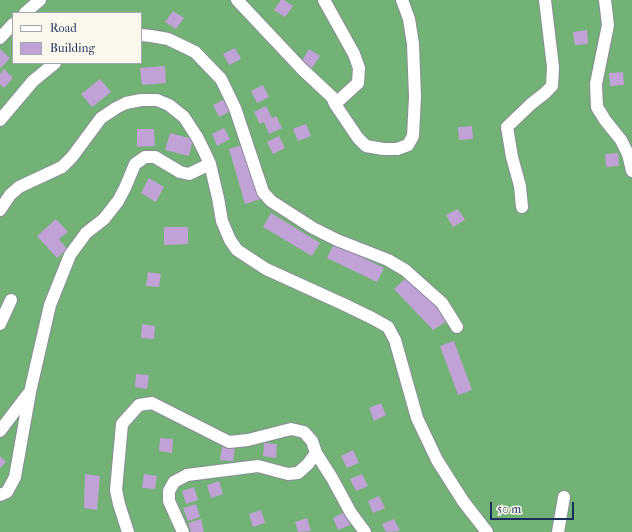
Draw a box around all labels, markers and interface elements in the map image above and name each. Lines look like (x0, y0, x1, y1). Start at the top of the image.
legend (12, 12, 142, 64)
text: Road (50, 21, 77, 35)
text: Building (50, 41, 95, 55)
scale bar (492, 494, 576, 520)
text: 50 m (497, 502, 521, 516)

